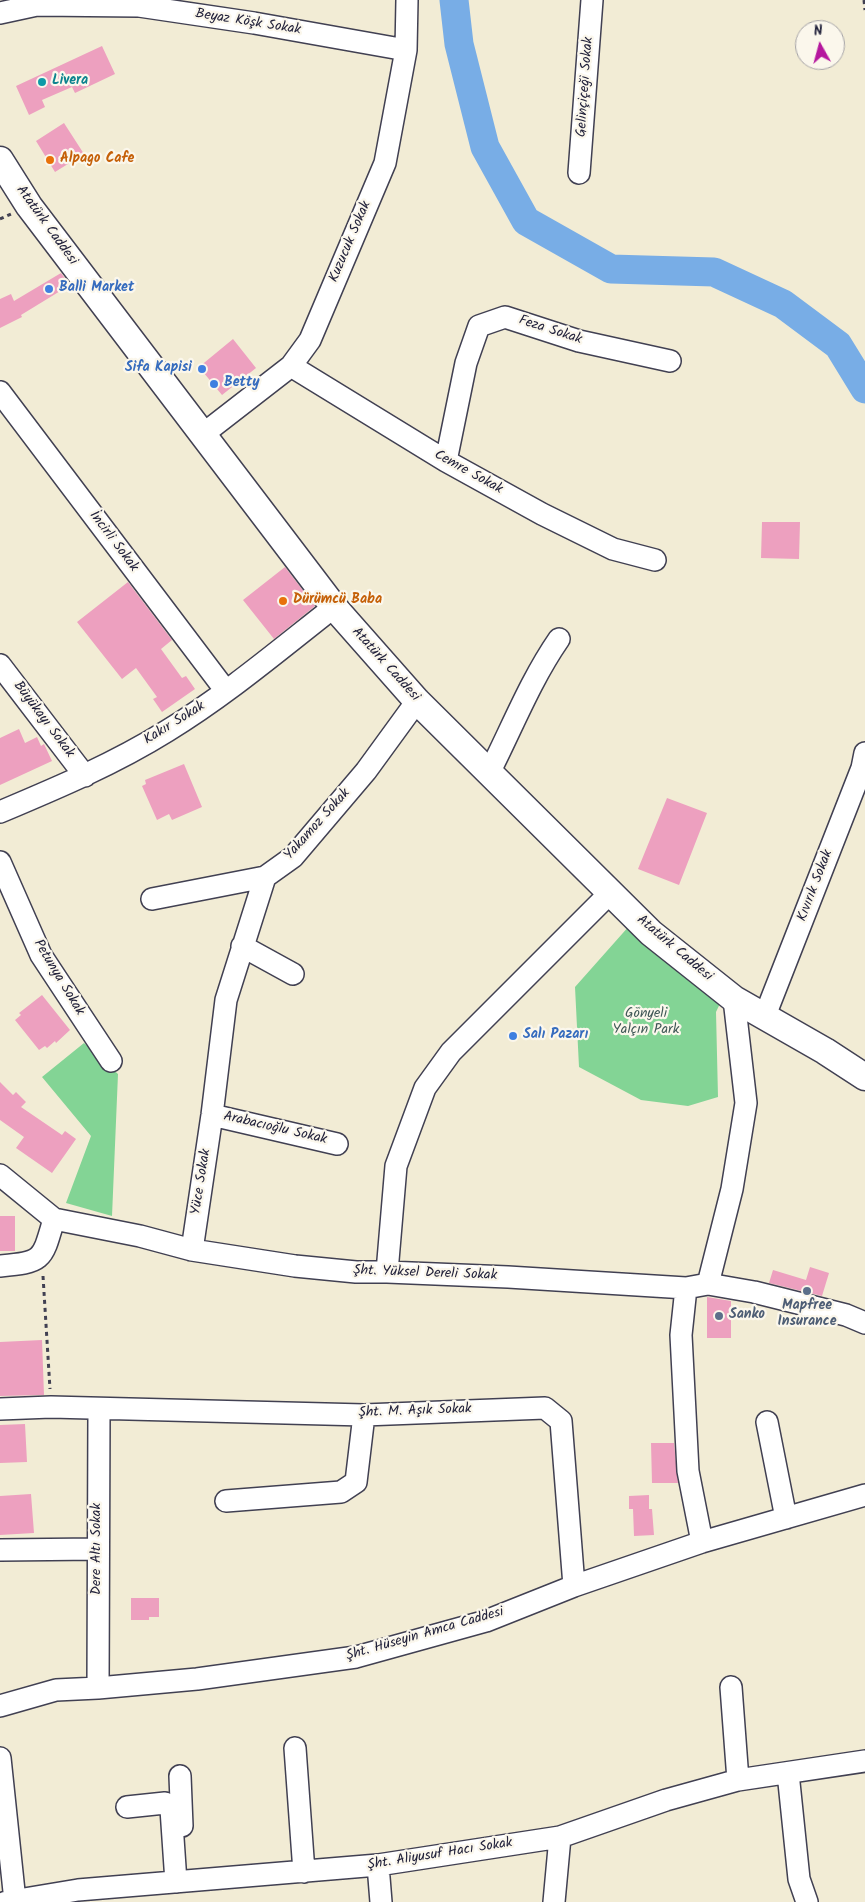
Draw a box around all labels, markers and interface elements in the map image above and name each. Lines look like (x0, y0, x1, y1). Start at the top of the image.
street label: Beyaz Köşk Sokak (194, 6, 302, 40)
north arrow (795, 20, 845, 70)
text: N (813, 20, 824, 43)
street label: Gelinçiçeği Sokak (574, 36, 598, 138)
place label: Livera (52, 74, 88, 90)
marker: Livera (36, 76, 48, 88)
place label: Alpago Cafe (60, 152, 134, 168)
marker: Alpago Cafe (44, 154, 56, 166)
street label: Atatürk Caddesi (12, 183, 80, 269)
street label: Kuzucuk Sokak (326, 199, 376, 285)
place label: Balli Market (59, 281, 134, 297)
marker: Balli Market (43, 283, 55, 295)
street label: Feza Sokak (516, 313, 584, 349)
place label: Sifa Kapisi (125, 361, 192, 377)
marker: Sifa Kapisi (196, 363, 208, 375)
place label: Betty (224, 376, 259, 392)
marker: Betty (208, 378, 220, 390)
street label: Cemre Sokak (431, 447, 505, 499)
street label: İncirli Sokak (85, 508, 141, 576)
place label: Dürümcü Baba (293, 593, 382, 609)
marker: Dürümcü Baba (277, 595, 289, 607)
street label: Atatürk Caddesi (347, 624, 423, 706)
street label: Büyükayı Sokak (9, 678, 77, 762)
street label: Kakır Sokak (141, 699, 209, 749)
street label: Yakamoz Sokak (281, 786, 355, 864)
street label: Kıvırık Sokak (795, 848, 837, 924)
street label: Atatürk Caddesi (633, 912, 715, 986)
street label: Petunya Sokak (29, 937, 87, 1019)
park label: Gönyeli Yalçın Park (613, 1007, 679, 1040)
place label: Salı Pazarı (523, 1028, 588, 1044)
marker: Salı Pazarı (507, 1030, 519, 1042)
street label: Arabacıoğlu Sokak (222, 1109, 328, 1149)
street label: Yüce Sokak (189, 1148, 215, 1216)
street label: Şht. Yüksel Dereli Sokak (353, 1263, 497, 1285)
marker: Mapfree Insurance (801, 1285, 813, 1297)
place label: Mapfree Insurance (777, 1299, 837, 1331)
place label: Sanko (729, 1308, 765, 1324)
marker: Sanko (713, 1310, 725, 1322)
street label: Şht. M. Aşık Sokak (358, 1402, 472, 1422)
street label: Dere Altı Sokak (90, 1503, 106, 1595)
street label: Şht. Hüseyin Amca Caddesi (344, 1604, 506, 1666)
street label: Şht. Aliyusuf Hacı Sokak (366, 1835, 514, 1875)

